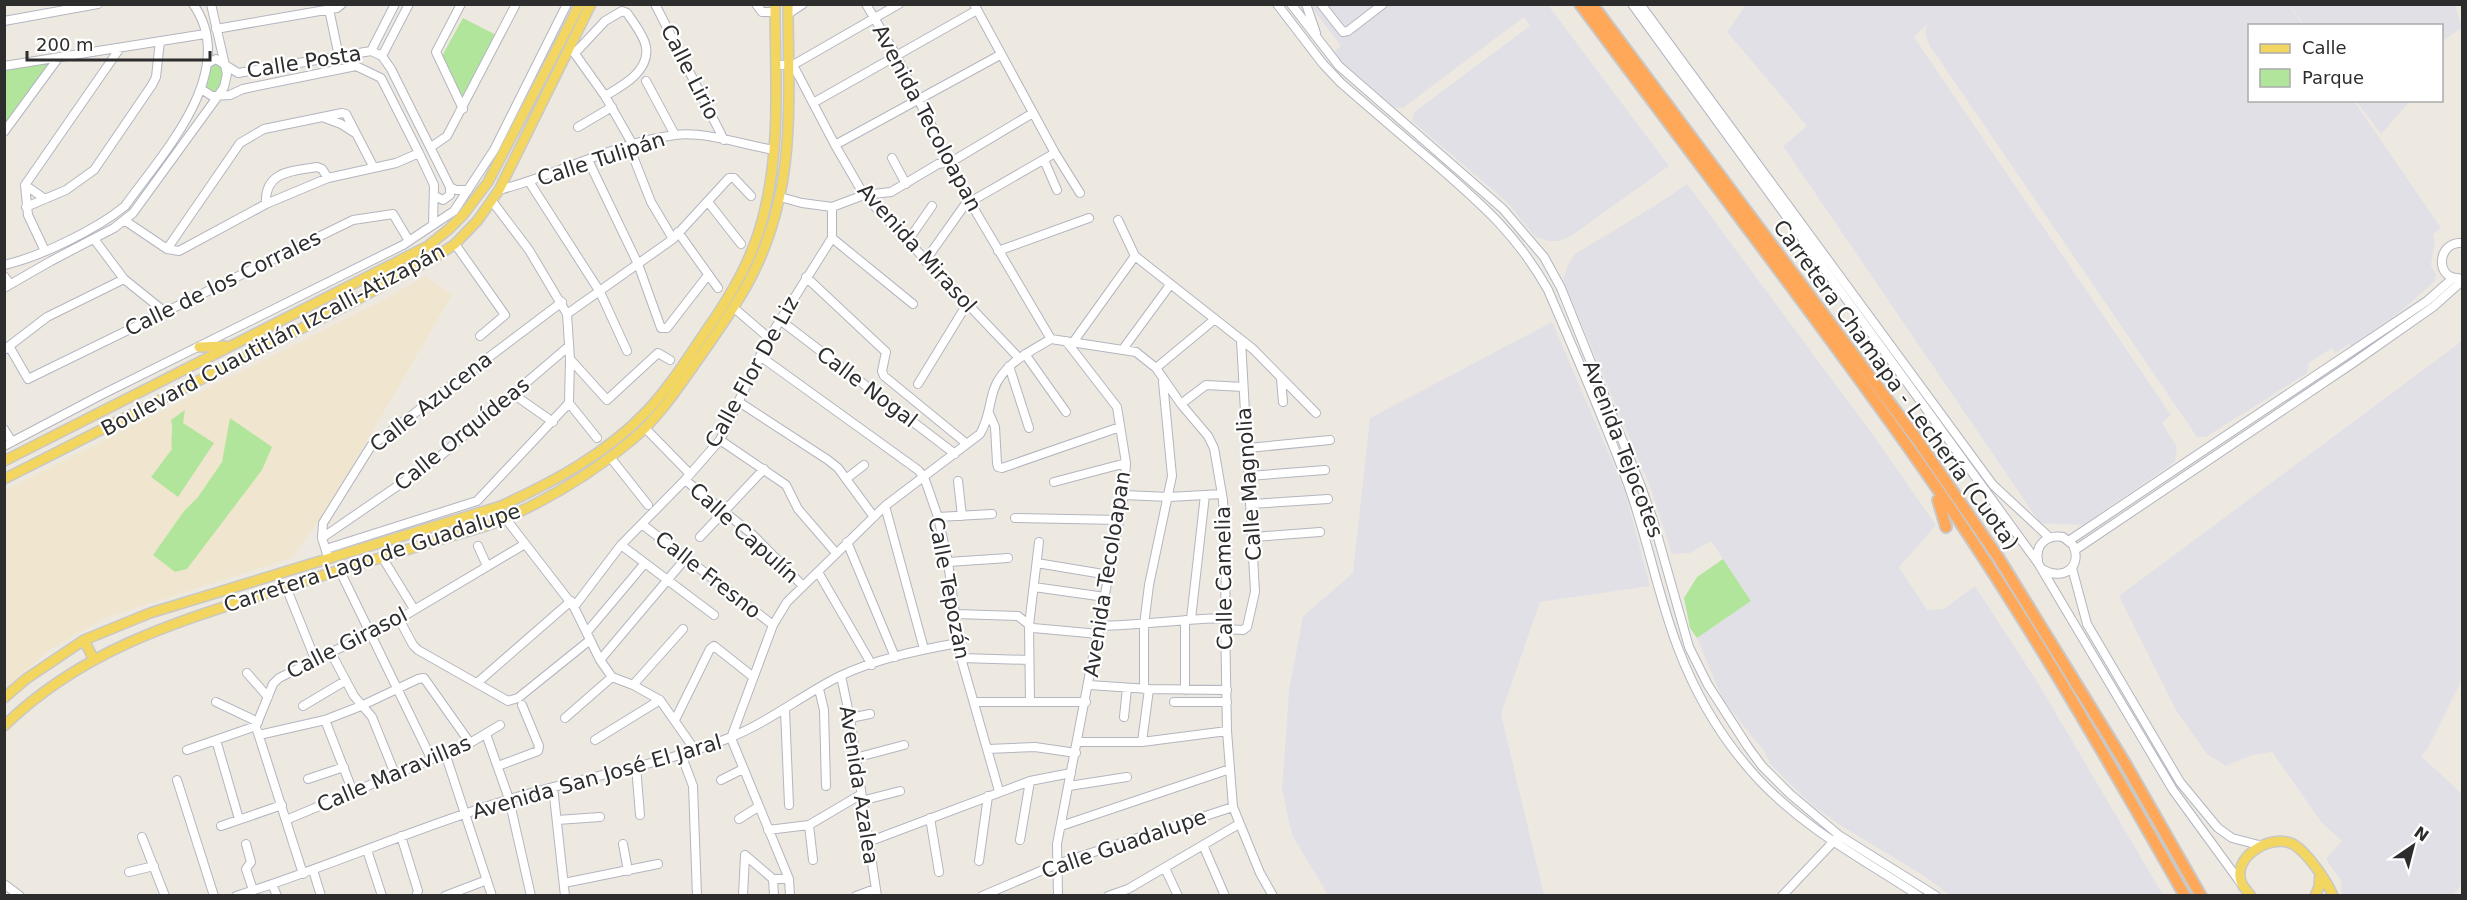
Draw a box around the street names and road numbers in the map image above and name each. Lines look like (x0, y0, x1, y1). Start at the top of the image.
street label: Calle Lirio (656, 20, 724, 124)
street label: Avenida Tecoloapan (868, 20, 986, 216)
street label: Calle Posta (245, 41, 363, 83)
street label: Calle Tulipán (534, 127, 668, 191)
street label: Avenida Mirasol (853, 178, 981, 318)
street label: Carretera Chamapa - Lechería (Cuota) (1768, 215, 2024, 555)
street label: Calle de los Corrales (121, 225, 325, 341)
street label: Boulevard Cuautitlán Izcalli-Atizapán (97, 239, 449, 441)
street label: Calle Flor De Liz (700, 292, 804, 452)
street label: Calle Nogal (812, 341, 922, 433)
street label: Calle Azucena (365, 347, 497, 457)
street label: Avenida Tejocotes (1578, 357, 1668, 541)
street label: Calle Orquídeas (390, 372, 534, 496)
street label: Calle Magnolia (1232, 406, 1266, 562)
street label: Avenida Tecoloapan (1079, 469, 1135, 679)
street label: Calle Capulín (685, 478, 803, 588)
street label: Carretera Lago de Guadalupe (221, 499, 523, 617)
street label: Calle Camelia (1211, 506, 1237, 650)
street label: Calle Tepozán (923, 515, 975, 661)
street label: Calle Fresno (650, 526, 766, 624)
street label: Calle Girasol (283, 602, 411, 684)
street label: Avenida Azalea (835, 704, 883, 866)
street label: Avenida San José El Jaral (469, 730, 725, 824)
street label: Calle Maravillas (313, 731, 475, 817)
street label: Calle Guadalupe (1038, 805, 1210, 883)

